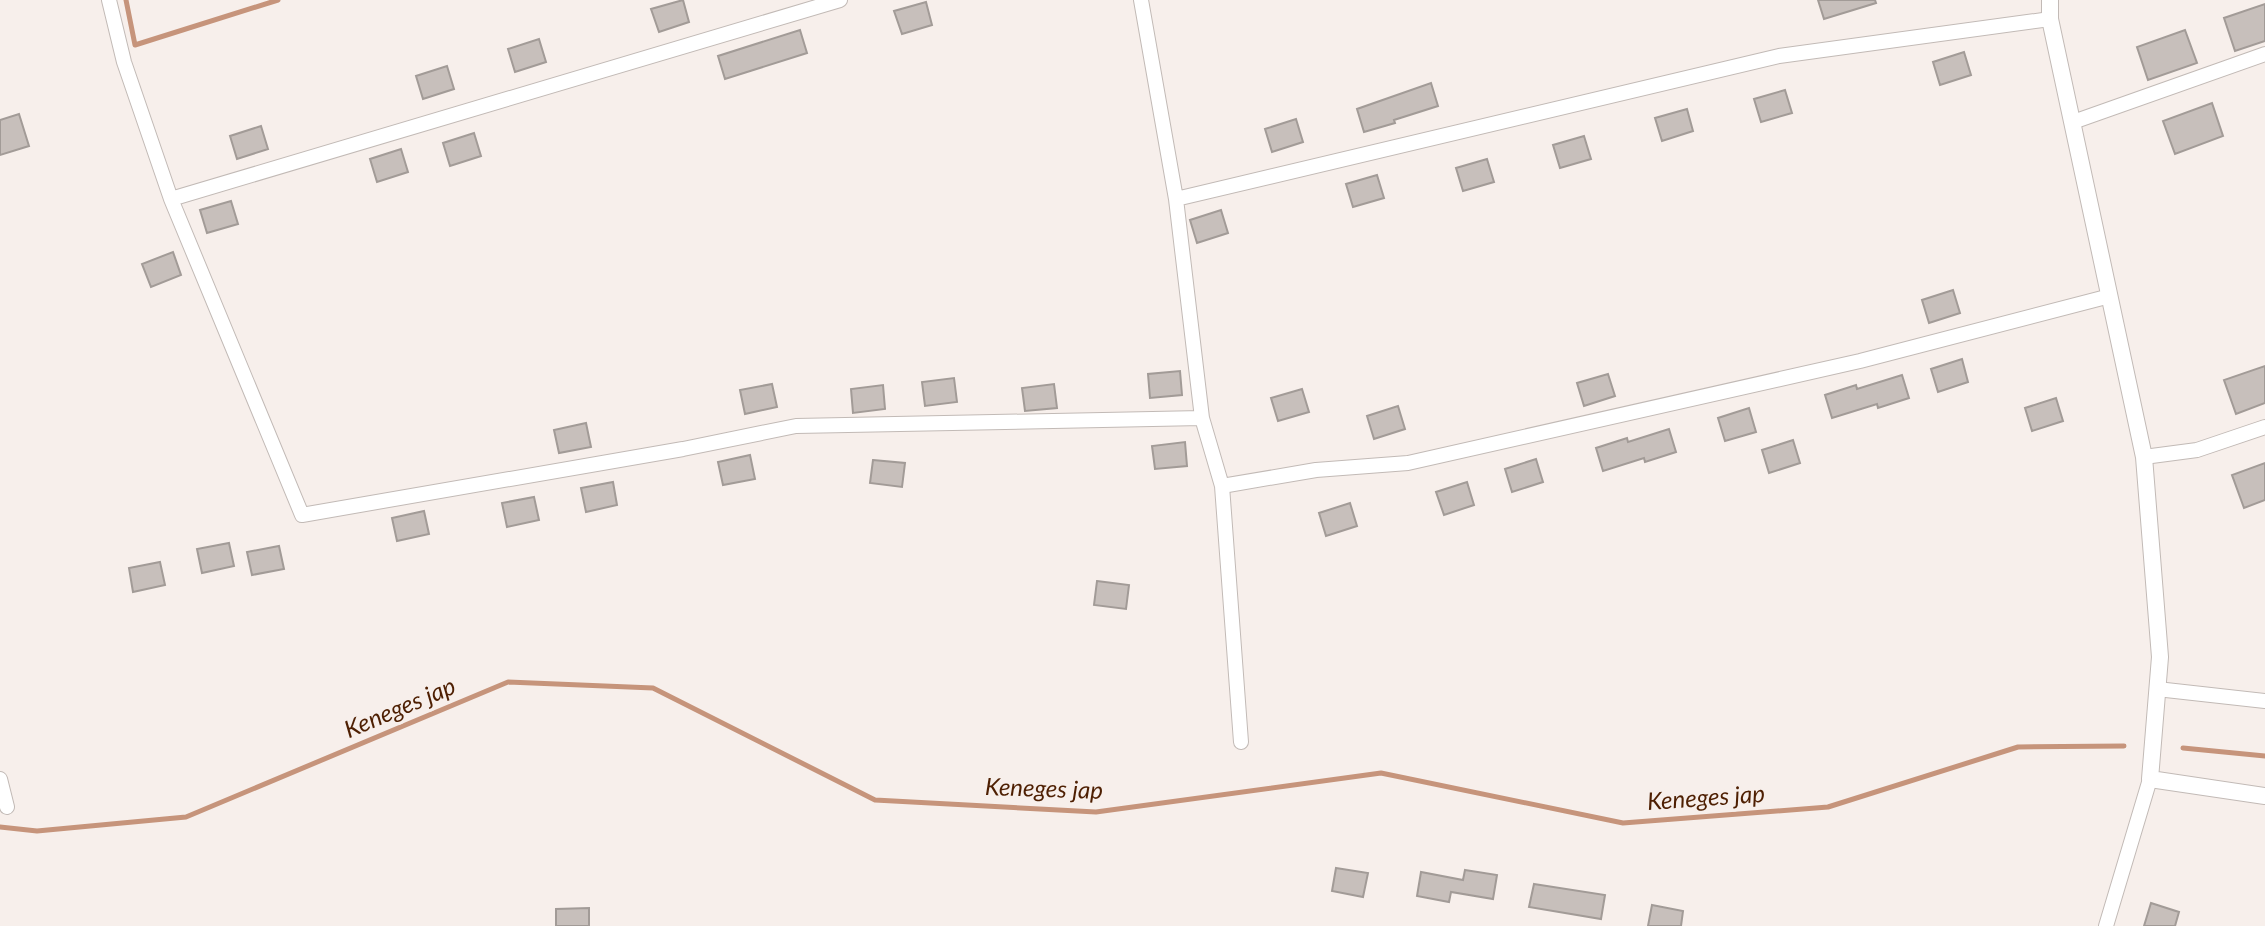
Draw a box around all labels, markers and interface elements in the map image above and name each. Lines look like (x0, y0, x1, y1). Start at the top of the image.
water label: Keneges jap (339, 670, 459, 743)
water label: Keneges jap (985, 771, 1104, 804)
water label: Keneges jap (1646, 778, 1766, 815)

